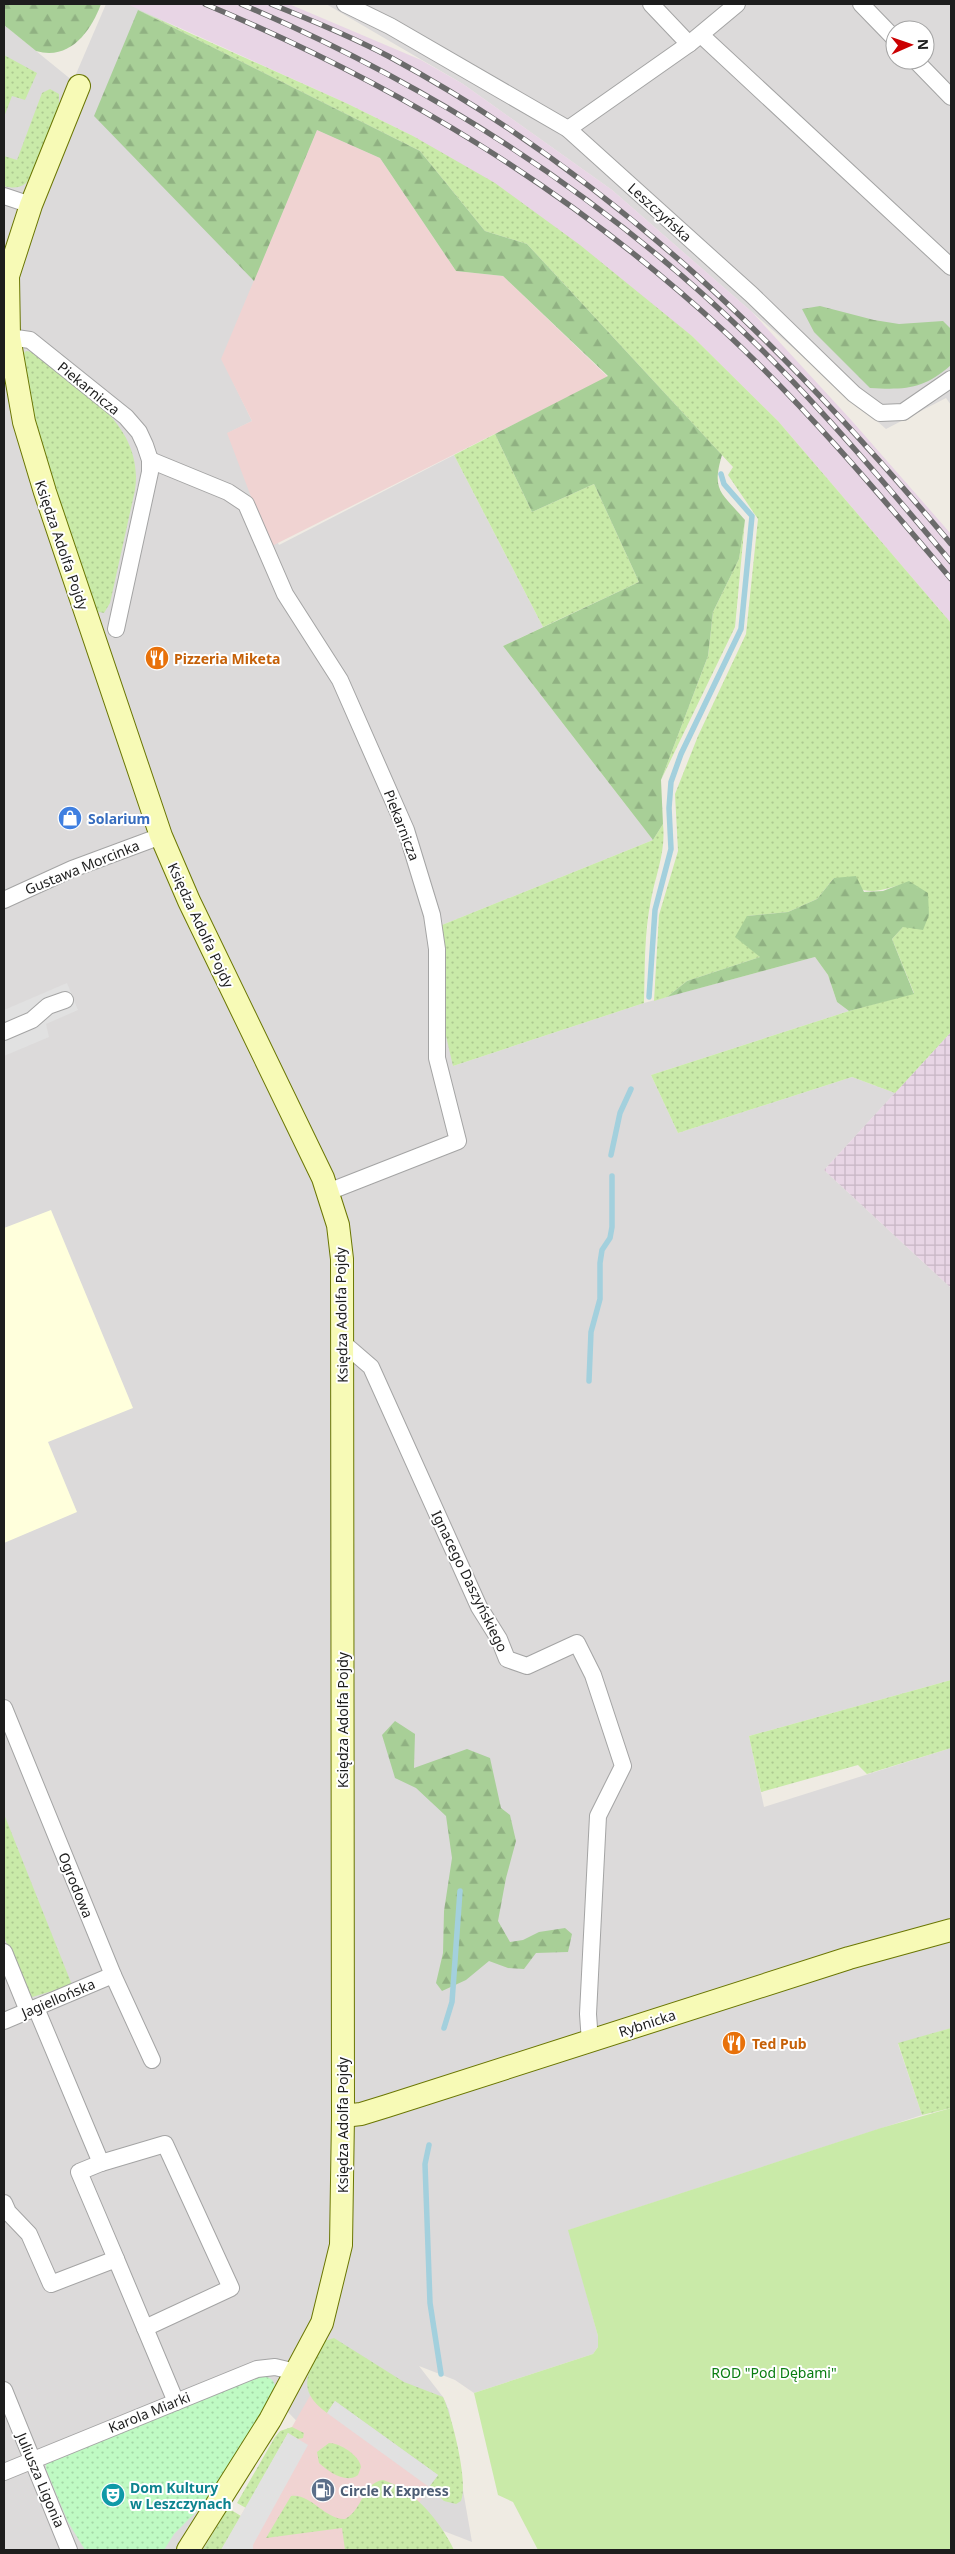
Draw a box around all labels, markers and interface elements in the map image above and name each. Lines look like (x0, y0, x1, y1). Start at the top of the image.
north arrow (885, 20, 935, 70)
text: N (914, 39, 933, 51)
street label: Leszczyńska (624, 178, 696, 246)
street label: Piekarnicza (54, 357, 124, 419)
street label: Księdza Adolfa Pojdy (31, 478, 93, 613)
restaurant icon: Pizzeria Miketa (144, 645, 170, 671)
place label: Pizzeria Miketa (174, 649, 280, 668)
street label: Piekarnicza (380, 787, 424, 863)
shop icon: Solarium (57, 805, 83, 831)
place label: Solarium (88, 809, 150, 828)
street label: Gustawa Morcinka (22, 835, 142, 899)
street label: Księdza Adolfa Pojdy (164, 859, 239, 991)
street label: Księdza Adolfa Pojdy (330, 1246, 352, 1383)
street label: Ignacego Daszyńskiego (427, 1507, 513, 1655)
street label: Księdza Adolfa Pojdy (333, 1651, 352, 1788)
street label: Ogrodowa (54, 1849, 98, 1921)
street label: Jagiellońska (16, 1974, 98, 2023)
street label: Rybnicka (616, 2005, 678, 2041)
restaurant icon: Ted Pub (721, 2030, 747, 2056)
place label: Ted Pub (752, 2034, 807, 2053)
street label: Księdza Adolfa Pojdy (333, 2056, 352, 2193)
park label: ROD "Pod Dębami" (711, 2363, 837, 2382)
street label: Karola Miarki (105, 2387, 193, 2437)
street label: Juliusza Ligonia (12, 2428, 70, 2530)
fuel station icon: Circle K Express (310, 2477, 336, 2503)
place label: Dom Kultury w Leszczynach (130, 2478, 232, 2513)
place label: Circle K Express (340, 2481, 449, 2500)
theatre icon: Dom Kultury w Leszczynach (100, 2482, 126, 2508)

